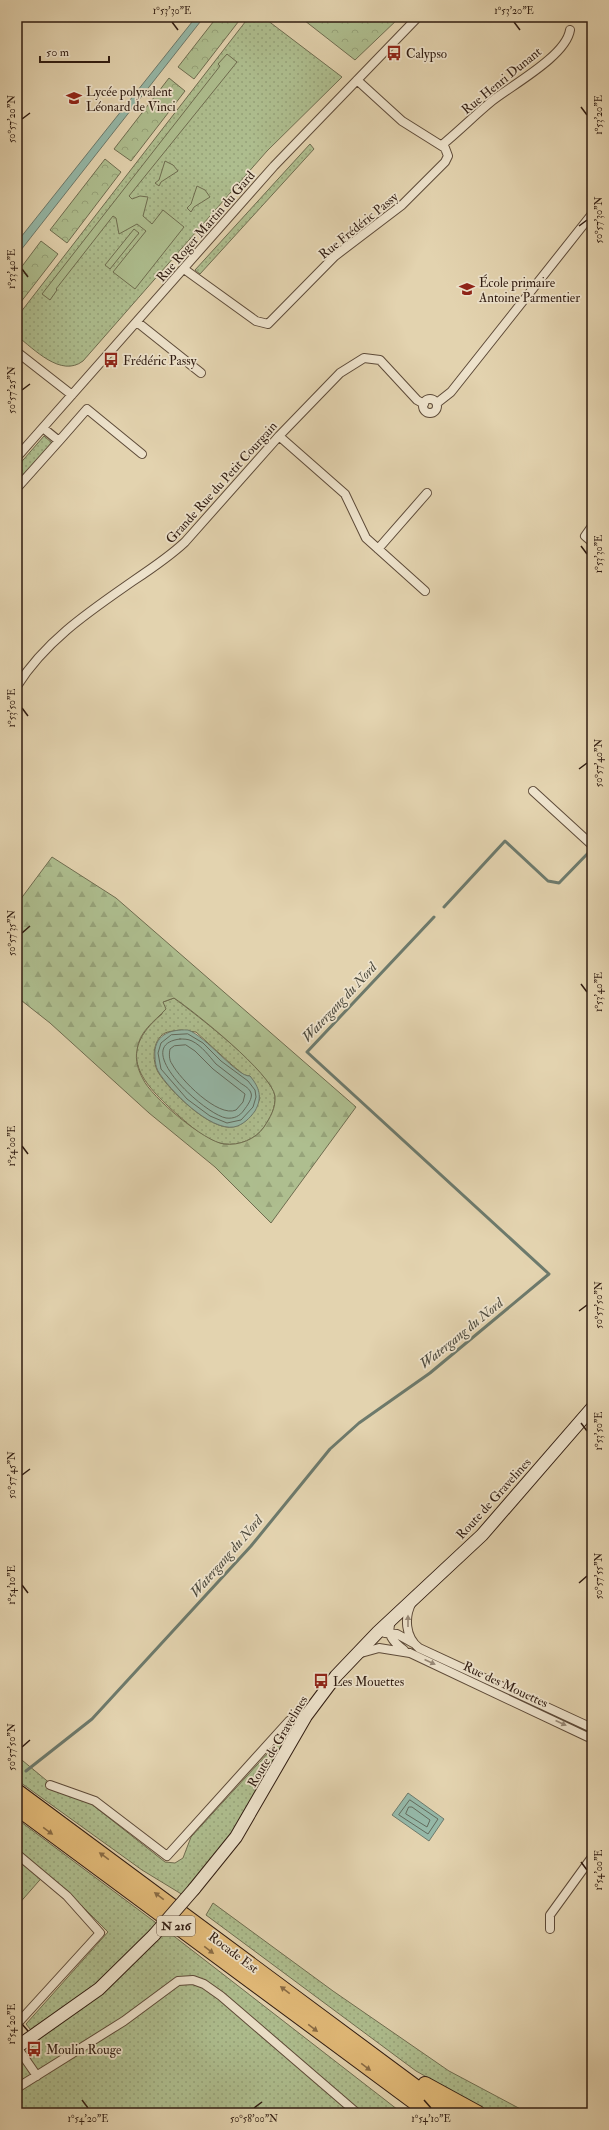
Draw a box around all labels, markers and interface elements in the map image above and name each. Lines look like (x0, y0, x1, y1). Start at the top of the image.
text: 1°53'30"E (153, 5, 191, 17)
text: 1°53'20"E (494, 5, 534, 17)
scale bar (40, 38, 109, 64)
bus stop icon: Calypso (385, 44, 403, 62)
street label: Rue Henri Dunant (459, 44, 545, 118)
text: 50 m (46, 45, 70, 60)
place label: Calypso (406, 46, 447, 63)
place label: Lycée polyvalent Léonard de Vinci (86, 84, 176, 115)
school or university icon: Lycée polyvalent Léonard de Vinci (65, 89, 83, 107)
text: 50°57'20"N (6, 95, 18, 143)
text: 1°53'20"E (593, 95, 605, 135)
street label: Rue Roger Martin du Gard (153, 167, 259, 285)
street label: Rue Frédéric Passy (316, 189, 402, 263)
text: 50°57'30"N (593, 197, 605, 243)
text: 1°53'40"E (6, 249, 18, 289)
place label: École primaire Antoine Parmentier (478, 274, 580, 306)
school or university icon: École primaire Antoine Parmentier (458, 280, 476, 298)
bus stop icon: Frédéric Passy (102, 351, 120, 369)
place label: Frédéric Passy (123, 353, 197, 370)
text: 50°57'25"N (6, 366, 18, 414)
street label: Grande Rue du Petit Courgain (163, 418, 281, 547)
text: 1°53'30"E (593, 535, 605, 573)
text: 1°53'50"E (6, 689, 18, 727)
text: 50°57'40"N (593, 739, 605, 787)
text: 50°57'35"N (6, 910, 18, 956)
water label: Watergang du Nord (298, 958, 381, 1046)
text: 1°53'40"E (593, 972, 605, 1012)
text: 1°54'00"E (6, 1125, 18, 1167)
text: 50°57'50"N (593, 1281, 605, 1329)
water label: Watergang du Nord (416, 1294, 507, 1372)
text: 1°53'50"E (593, 1412, 605, 1450)
text: 50°57'45"N (6, 1451, 18, 1499)
street label: Route de Gravelines (453, 1454, 535, 1543)
water label: Watergang du Nord (186, 1511, 267, 1601)
text: 50°57'55"N (593, 1553, 605, 1599)
text: 1°54'10"E (6, 1565, 18, 1605)
one-way arrow (404, 1615, 411, 1627)
street label: Rue des Mouettes (460, 1658, 551, 1712)
one-way arrow (424, 1659, 436, 1665)
bus stop icon: Les Mouettes (312, 1672, 330, 1690)
place label: Les Mouettes (333, 1674, 405, 1690)
street label: Route de Gravelines (244, 1692, 312, 1790)
one-way arrow (555, 1720, 566, 1726)
text: 50°57'50"N (6, 1723, 18, 1771)
one-way arrow (43, 1827, 54, 1835)
text: 1°54'00"E (593, 1849, 605, 1891)
one-way arrow (99, 1851, 110, 1860)
one-way arrow (153, 1892, 164, 1900)
road number: N 216 (157, 1916, 195, 1936)
street label: Rocade Est (205, 1929, 262, 1977)
one-way arrow (204, 1946, 214, 1954)
one-way arrow (280, 1986, 291, 1994)
text: 1°54'20"E (6, 2004, 18, 2044)
one-way arrow (308, 2023, 319, 2032)
bus stop icon: Moulin Rouge (25, 2040, 43, 2058)
place label: Moulin Rouge (46, 2042, 122, 2058)
one-way arrow (361, 2063, 372, 2071)
text: 1°54'20"E (68, 2113, 108, 2125)
text: 50°58'00"N (230, 2113, 278, 2125)
text: 1°54'10"E (411, 2113, 451, 2125)

